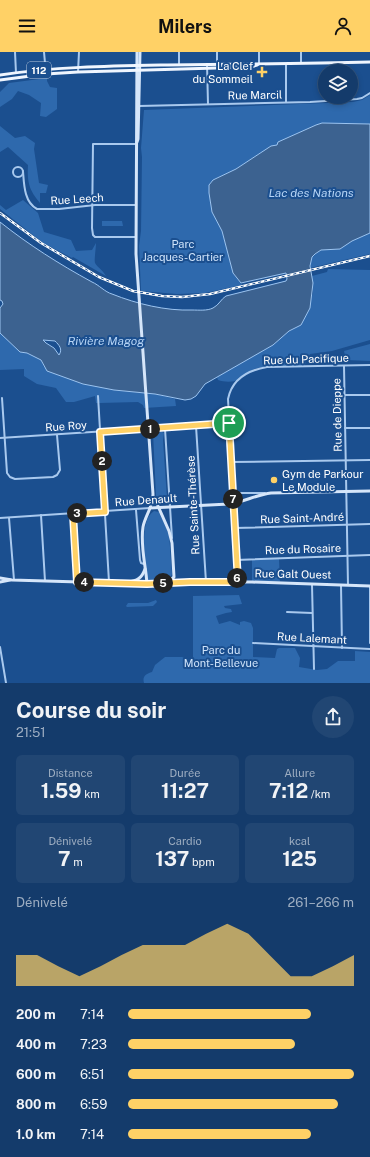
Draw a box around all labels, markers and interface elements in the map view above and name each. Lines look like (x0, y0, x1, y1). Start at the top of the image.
icon: menu (16, 15, 38, 37)
icon: person (332, 15, 354, 37)
text: Milers (158, 16, 212, 37)
place label: La Clef du Sommeil (192, 60, 254, 85)
road number: 112 (27, 62, 51, 78)
map controls (318, 64, 358, 104)
button: layers (318, 64, 358, 104)
marker: La Clef du Sommeil (256, 66, 268, 78)
street label: Rue Marcil (228, 89, 282, 101)
water label: Lac des Nations (268, 186, 354, 200)
street label: Rue Leech (50, 191, 104, 207)
park label: Parc Jacques-Cartier (143, 238, 223, 263)
water label: Rivière Magog (68, 334, 145, 348)
street label: Rue du Pacifique (263, 352, 349, 366)
street label: Rue de Dieppe (330, 378, 344, 452)
pin (212, 406, 246, 440)
icon: arrive (218, 412, 240, 434)
street label: Rue Roy (45, 419, 87, 433)
pin: 1 (140, 419, 160, 439)
text: 1 (148, 423, 152, 435)
pin: 2 (92, 451, 112, 471)
text: 2 (99, 455, 106, 467)
street label: Rue Sainte-Thérèse (184, 455, 202, 555)
place label: Gym de Parkour Le Module (282, 468, 364, 493)
marker: Gym de Parkour Le Module (269, 475, 279, 485)
pin: 7 (223, 489, 243, 509)
street label: Rue Denault (114, 492, 178, 508)
text: 7 (230, 493, 236, 505)
pin: 3 (67, 503, 87, 523)
text: 3 (73, 507, 81, 519)
street label: Rue Saint-André (260, 511, 344, 525)
street label: Rue du Rosaire (265, 542, 341, 556)
street label: Rue Galt Ouest (254, 567, 332, 581)
pin: 6 (227, 568, 247, 588)
pin: 4 (74, 572, 94, 592)
text: 6 (233, 572, 241, 584)
pin: 5 (153, 573, 173, 593)
text: 4 (80, 576, 88, 588)
text: 5 (159, 577, 167, 589)
street label: Rue Lalemant (277, 630, 347, 646)
park label: Parc du Mont-Bellevue (184, 644, 258, 669)
button: share (312, 696, 354, 738)
text: Course du soir (16, 697, 166, 723)
text: 21:51 (16, 725, 46, 740)
text: Distance (48, 767, 93, 779)
text: Durée (170, 767, 200, 779)
text: Allure (284, 767, 315, 779)
text: 1.59 (41, 779, 81, 803)
text: 11:27 (161, 779, 209, 803)
text: 7:12 (269, 779, 308, 803)
text: km (81, 788, 100, 800)
text: /km (308, 788, 330, 800)
text: Dénivelé (48, 835, 92, 847)
text: Cardio (168, 835, 202, 847)
text: kcal (289, 835, 310, 847)
text: 7 (58, 847, 70, 871)
text: 137 (155, 847, 189, 871)
text: 125 (282, 847, 317, 871)
text: m (70, 856, 83, 868)
text: bpm (189, 856, 215, 868)
text: Dénivelé (16, 895, 68, 910)
text: 261–266 m (287, 895, 354, 910)
text: 200 m (16, 1007, 56, 1022)
text: 7:14 (80, 1007, 104, 1022)
text: 400 m (16, 1037, 56, 1052)
text: 7:23 (80, 1037, 107, 1052)
text: 600 m (16, 1067, 56, 1082)
text: 6:51 (80, 1067, 105, 1082)
text: 800 m (16, 1097, 56, 1112)
text: 6:59 (80, 1097, 107, 1112)
text: 1.0 km (16, 1127, 56, 1142)
text: 7:14 (80, 1127, 104, 1142)

